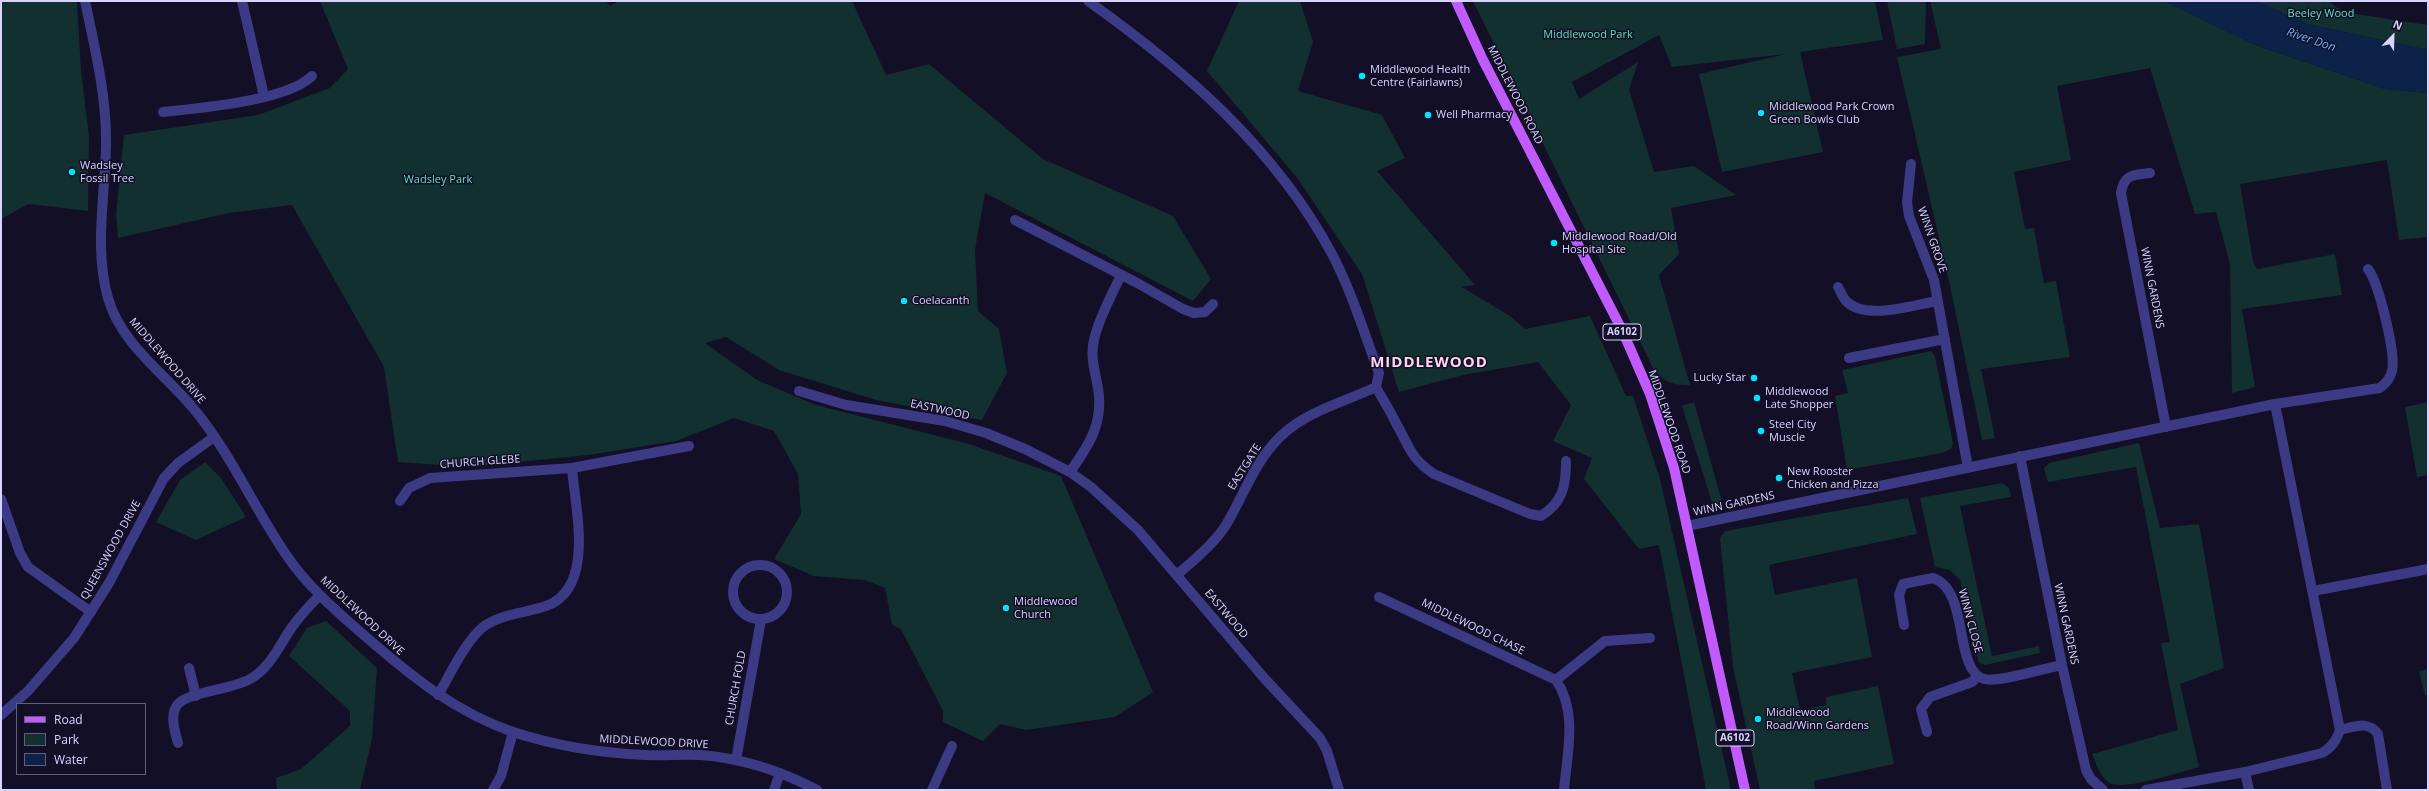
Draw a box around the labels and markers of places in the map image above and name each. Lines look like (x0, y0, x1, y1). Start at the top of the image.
place label: Middlewood Health Centre (Fairlawns) (1370, 63, 1470, 89)
marker: Middlewood Health Centre (Fairlawns) (1357, 71, 1367, 81)
place label: Middlewood Park Crown Green Bowls Club (1769, 100, 1895, 126)
place label: Well Pharmacy (1436, 108, 1512, 122)
marker: Middlewood Park Crown Green Bowls Club (1756, 108, 1766, 118)
marker: Well Pharmacy (1423, 110, 1433, 120)
place label: Wadsley Fossil Tree (80, 159, 134, 185)
marker: Wadsley Fossil Tree (67, 167, 77, 177)
place label: Middlewood Road/Old Hospital Site (1562, 230, 1677, 256)
marker: Middlewood Road/Old Hospital Site (1549, 238, 1559, 248)
place label: Coelacanth (912, 294, 969, 308)
marker: Coelacanth (899, 296, 909, 306)
place label: Lucky Star (1694, 371, 1746, 385)
marker: Lucky Star (1749, 373, 1759, 383)
place label: Middlewood Late Shopper (1765, 385, 1833, 411)
marker: Middlewood Late Shopper (1752, 393, 1762, 403)
place label: Steel City Muscle (1769, 418, 1816, 444)
marker: Steel City Muscle (1756, 426, 1766, 436)
place label: New Rooster Chicken and Pizza (1787, 465, 1879, 491)
marker: New Rooster Chicken and Pizza (1774, 473, 1784, 483)
place label: Middlewood Church (1014, 595, 1078, 621)
marker: Middlewood Church (1001, 603, 1011, 613)
place label: Middlewood Road/Winn Gardens (1766, 706, 1869, 732)
marker: Middlewood Road/Winn Gardens (1753, 714, 1763, 724)

